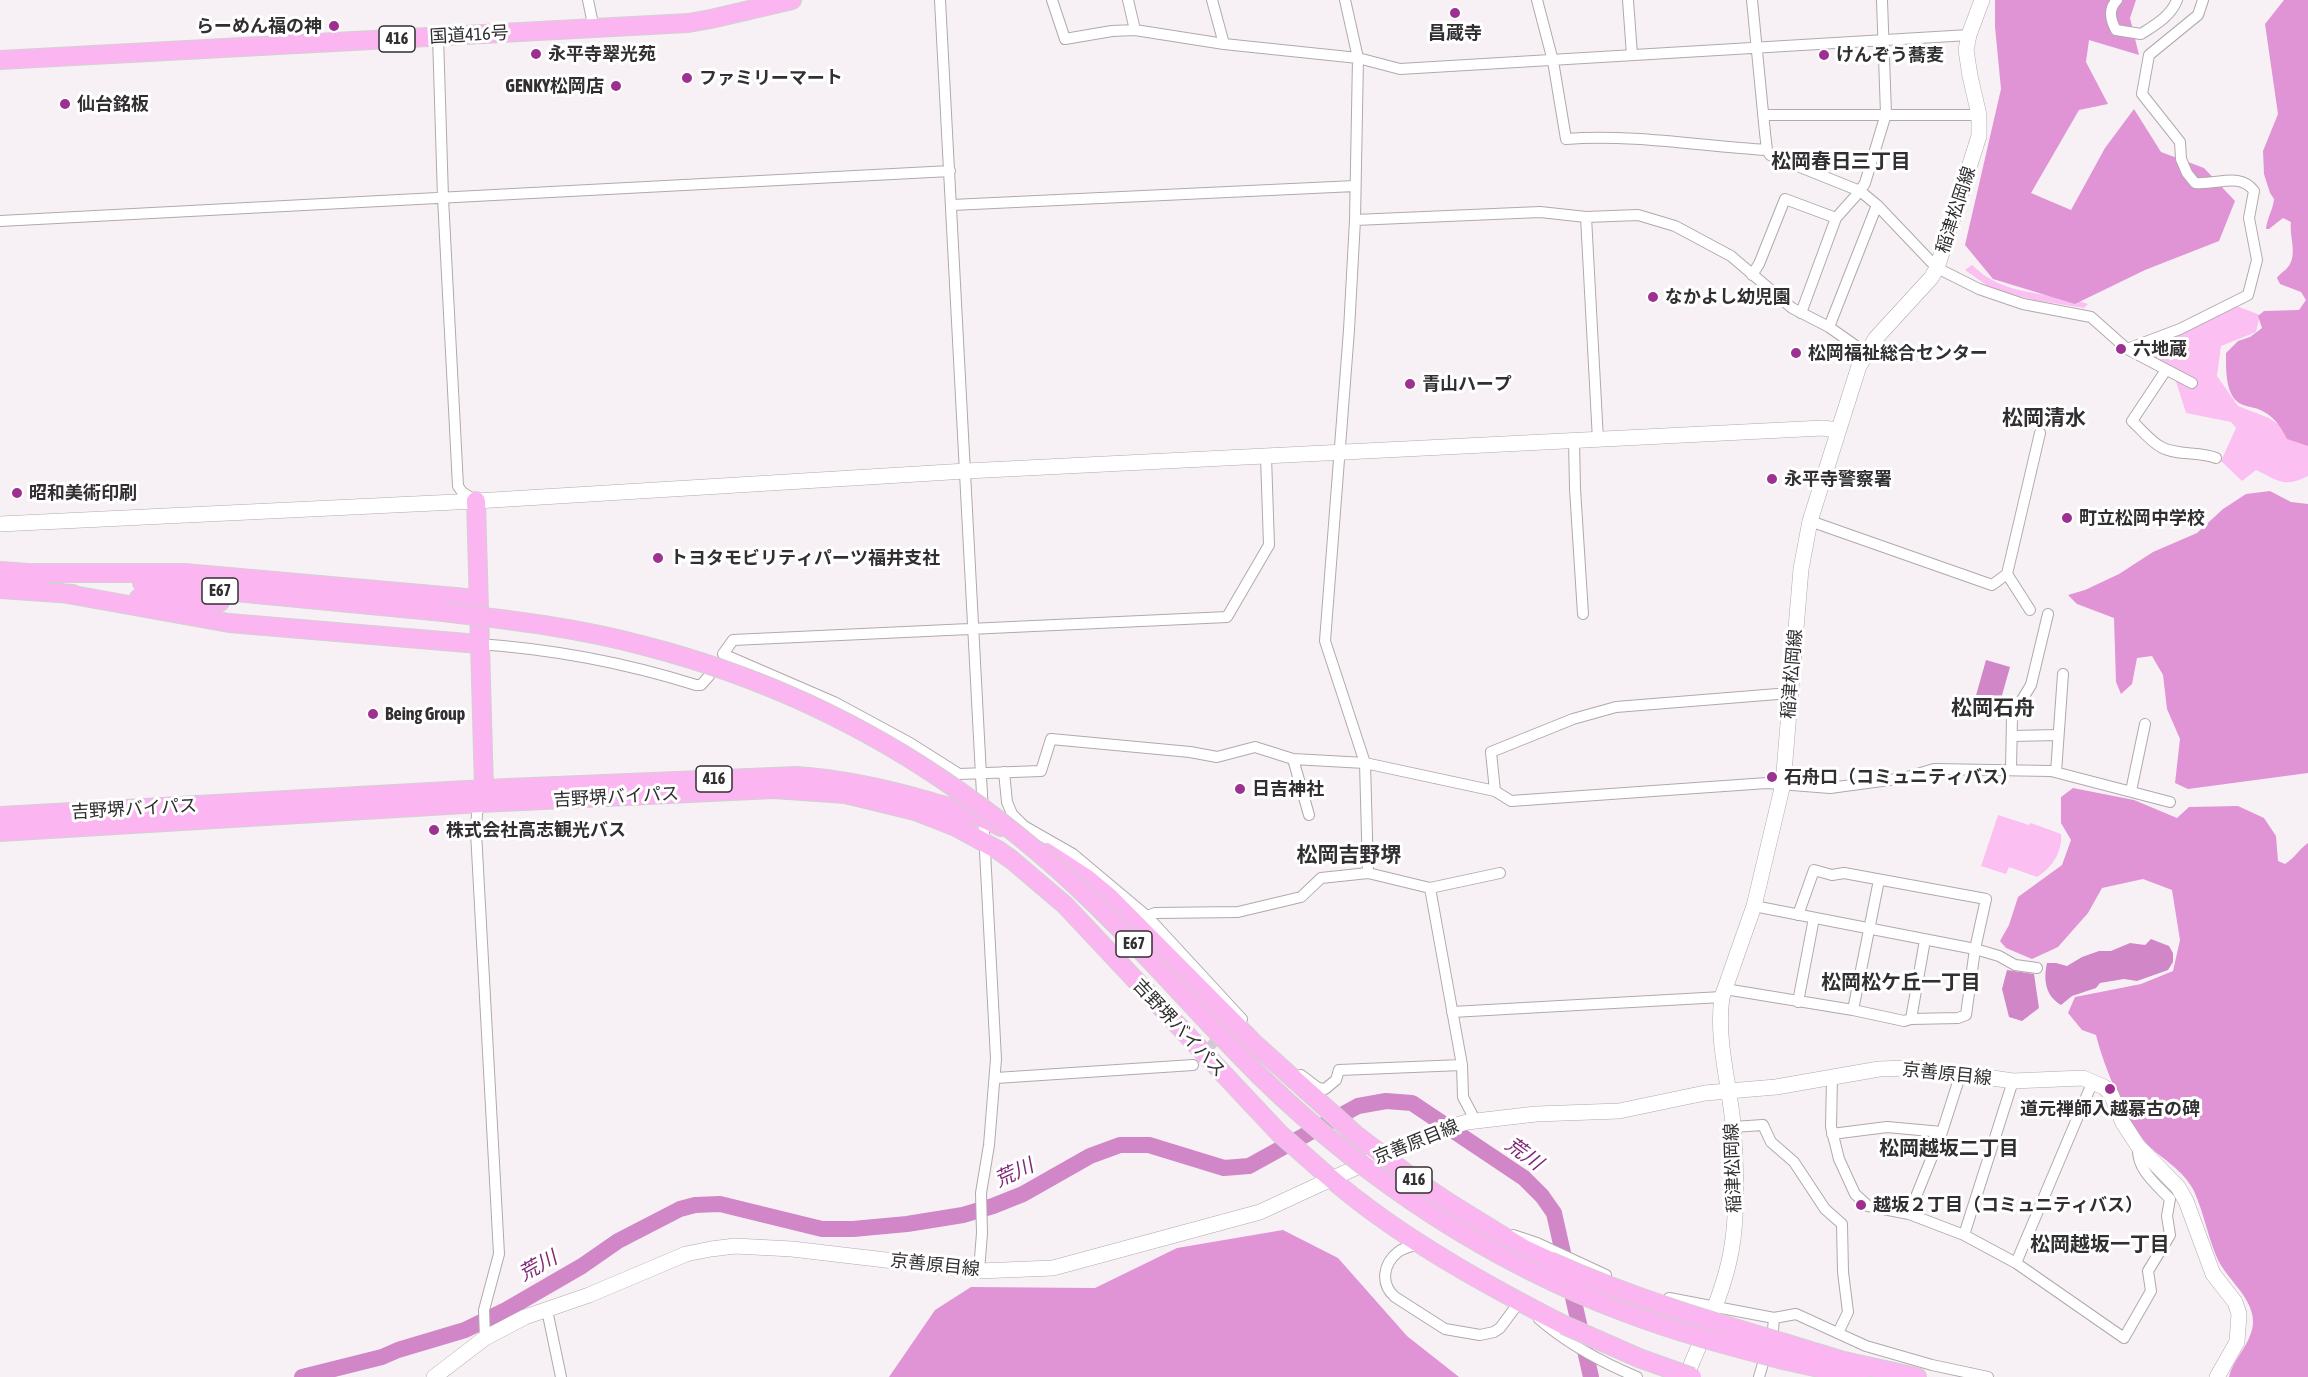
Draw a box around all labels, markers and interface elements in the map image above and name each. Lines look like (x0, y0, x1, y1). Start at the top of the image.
marker: 昌蔵寺 (1448, 6, 1462, 20)
place label: らーめん福の神 (196, 15, 322, 37)
marker: らーめん福の神 (327, 19, 341, 33)
street label: 国道416号 (429, 22, 509, 48)
place label: 昌蔵寺 (1428, 22, 1482, 44)
road number: 416 (379, 26, 415, 52)
place label: 永平寺翠光苑 (548, 43, 656, 65)
place label: けんぞう蕎麦 (1836, 44, 1944, 66)
marker: 永平寺翠光苑 (529, 47, 543, 61)
marker: けんぞう蕎麦 (1817, 48, 1831, 62)
place label: ファミリーマート (699, 67, 843, 89)
marker: ファミリーマート (680, 71, 694, 85)
place label: GENKY松岡店 (505, 75, 604, 97)
marker: GENKY松岡店 (609, 79, 623, 93)
place label: 仙台銘板 (77, 93, 149, 115)
marker: 仙台銘板 (58, 97, 72, 111)
district label: 松岡春日三丁目 (1771, 150, 1911, 174)
street label: 稲津松岡線 (1932, 164, 1980, 256)
place label: なかよし幼児園 (1665, 286, 1791, 308)
marker: なかよし幼児園 (1646, 290, 1660, 304)
place label: 六地蔵 (2133, 338, 2187, 360)
place label: 松岡福祉総合センター (1808, 342, 1988, 364)
marker: 六地蔵 (2114, 342, 2128, 356)
marker: 松岡福祉総合センター (1789, 346, 1803, 360)
place label: 青山ハープ (1422, 373, 1512, 395)
marker: 青山ハープ (1403, 377, 1417, 391)
district label: 松岡清水 (2002, 405, 2086, 431)
place label: 永平寺警察署 (1784, 468, 1892, 490)
marker: 永平寺警察署 (1765, 472, 1779, 486)
place label: 昭和美術印刷 (29, 482, 137, 504)
marker: 昭和美術印刷 (10, 486, 24, 500)
place label: 町立松岡中学校 (2079, 507, 2205, 529)
marker: 町立松岡中学校 (2060, 511, 2074, 525)
place label: トヨタモビリティパーツ福井支社 (670, 547, 940, 569)
marker: トヨタモビリティパーツ福井支社 (651, 551, 665, 565)
road number: E67 (202, 578, 238, 604)
street label: 稲津松岡線 (1777, 628, 1807, 720)
district label: 松岡石舟 (1951, 695, 2035, 721)
place label: Being Group (385, 703, 465, 725)
marker: Being Group (366, 707, 380, 721)
road number: 416 (696, 766, 732, 792)
place label: 石舟口（コミュニティバス） (1784, 766, 2018, 788)
marker: 石舟口（コミュニティバス） (1765, 770, 1779, 784)
place label: 日吉神社 (1252, 778, 1324, 800)
marker: 日吉神社 (1233, 782, 1247, 796)
street label: 吉野堺バイパス (553, 783, 679, 811)
street label: 吉野堺バイパス (71, 795, 197, 823)
place label: 株式会社高志観光バス (446, 819, 626, 841)
marker: 株式会社高志観光バス (427, 823, 441, 837)
district label: 松岡吉野堺 (1297, 842, 1401, 868)
road number: E67 (1116, 931, 1152, 957)
district label: 松岡松ケ丘一丁目 (1821, 971, 1981, 995)
street label: 吉野堺バイパス (1128, 975, 1230, 1081)
street label: 京善原目線 (1901, 1059, 1993, 1089)
marker: 道元禅師入越慕古の碑 (2103, 1082, 2117, 1096)
place label: 道元禅師入越慕古の碑 (2020, 1098, 2200, 1120)
street label: 京善原目線 (1370, 1115, 1462, 1169)
street label: 稲津松岡線 (1721, 1123, 1745, 1213)
water label: 荒川 (1501, 1133, 1547, 1175)
district label: 松岡越坂二丁目 (1879, 1137, 2019, 1161)
water label: 荒川 (991, 1154, 1037, 1192)
road number: 416 (1396, 1167, 1432, 1193)
place label: 越坂２丁目（コミュニティバス） (1873, 1194, 2143, 1216)
marker: 越坂２丁目（コミュニティバス） (1854, 1198, 1868, 1212)
district label: 松岡越坂一丁目 (2030, 1233, 2170, 1257)
water label: 荒川 (515, 1246, 561, 1286)
street label: 京善原目線 (889, 1250, 981, 1280)

